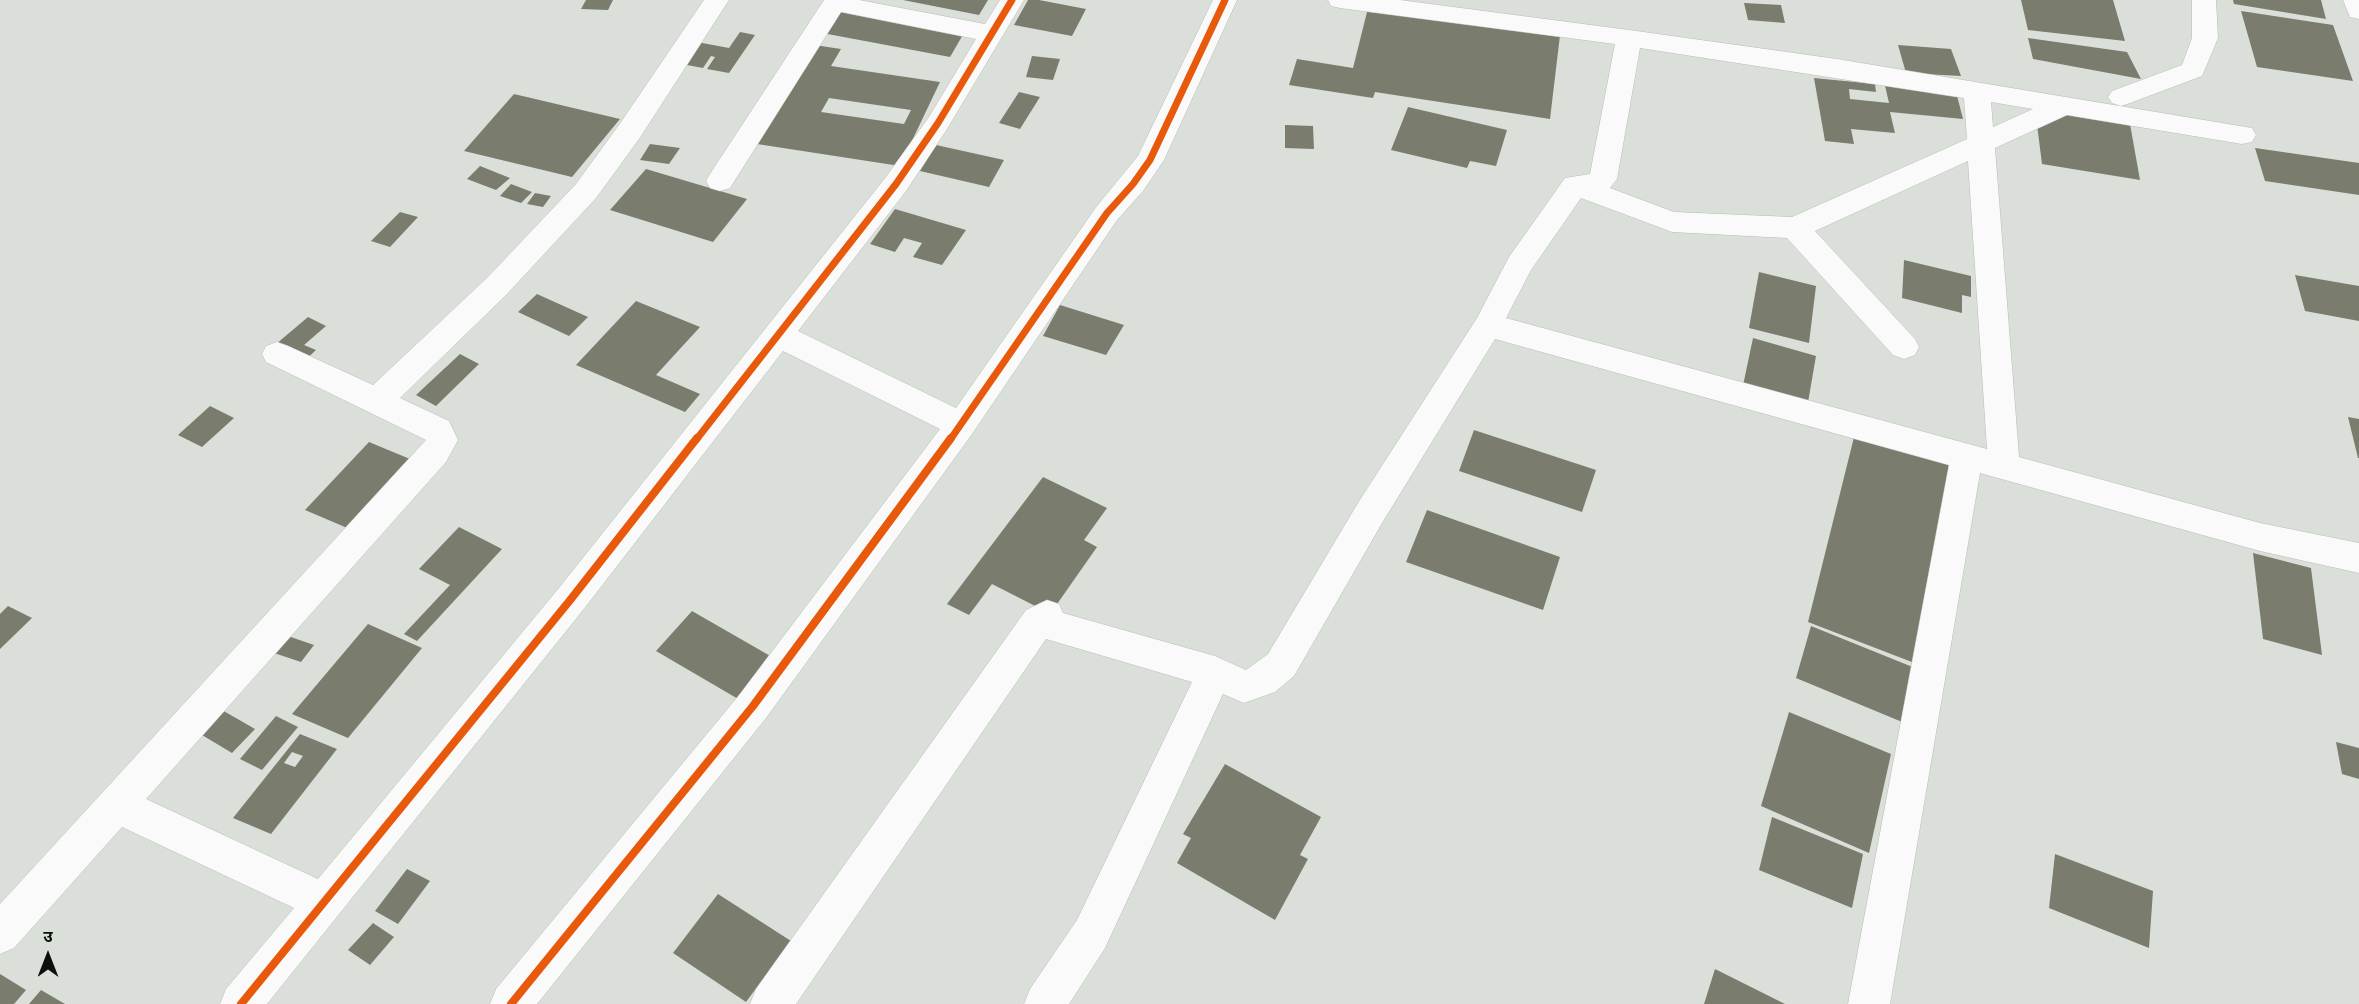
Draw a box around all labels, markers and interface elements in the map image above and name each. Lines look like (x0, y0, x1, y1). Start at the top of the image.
north arrow (18, 926, 78, 986)
text: उ (43, 928, 53, 947)

